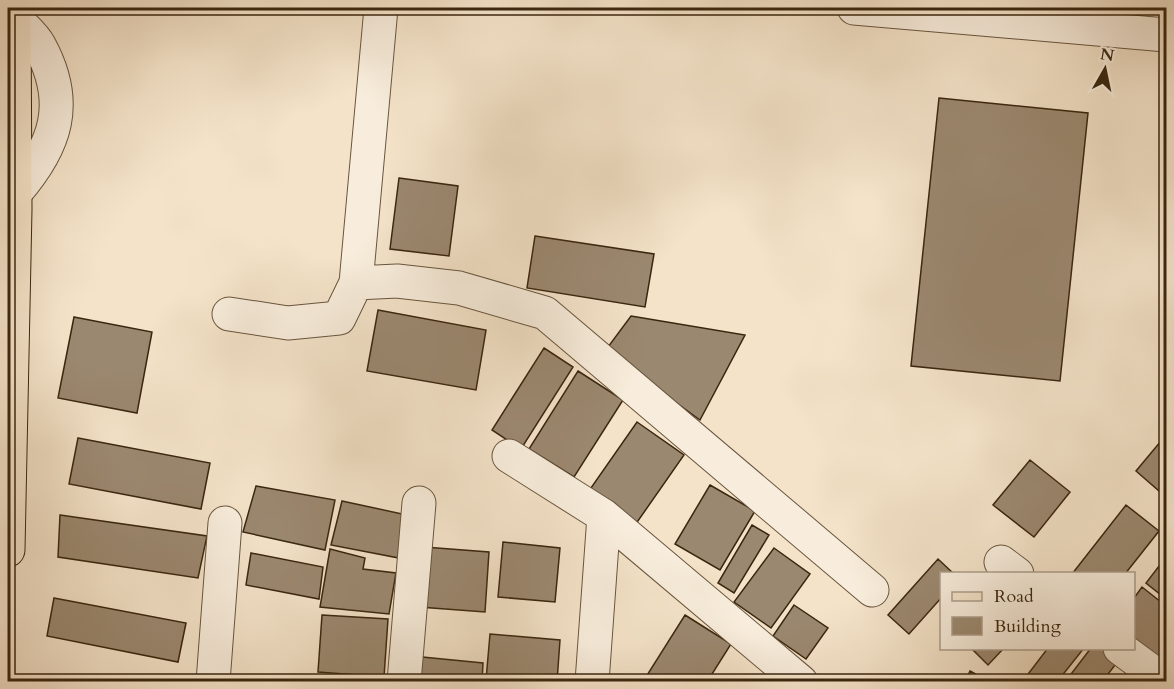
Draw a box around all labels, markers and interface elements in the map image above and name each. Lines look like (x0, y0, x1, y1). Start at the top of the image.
north arrow (1075, 39, 1135, 99)
text: N (1099, 43, 1116, 67)
legend (940, 572, 1135, 650)
text: Road (994, 584, 1034, 609)
text: Building (994, 614, 1062, 639)

